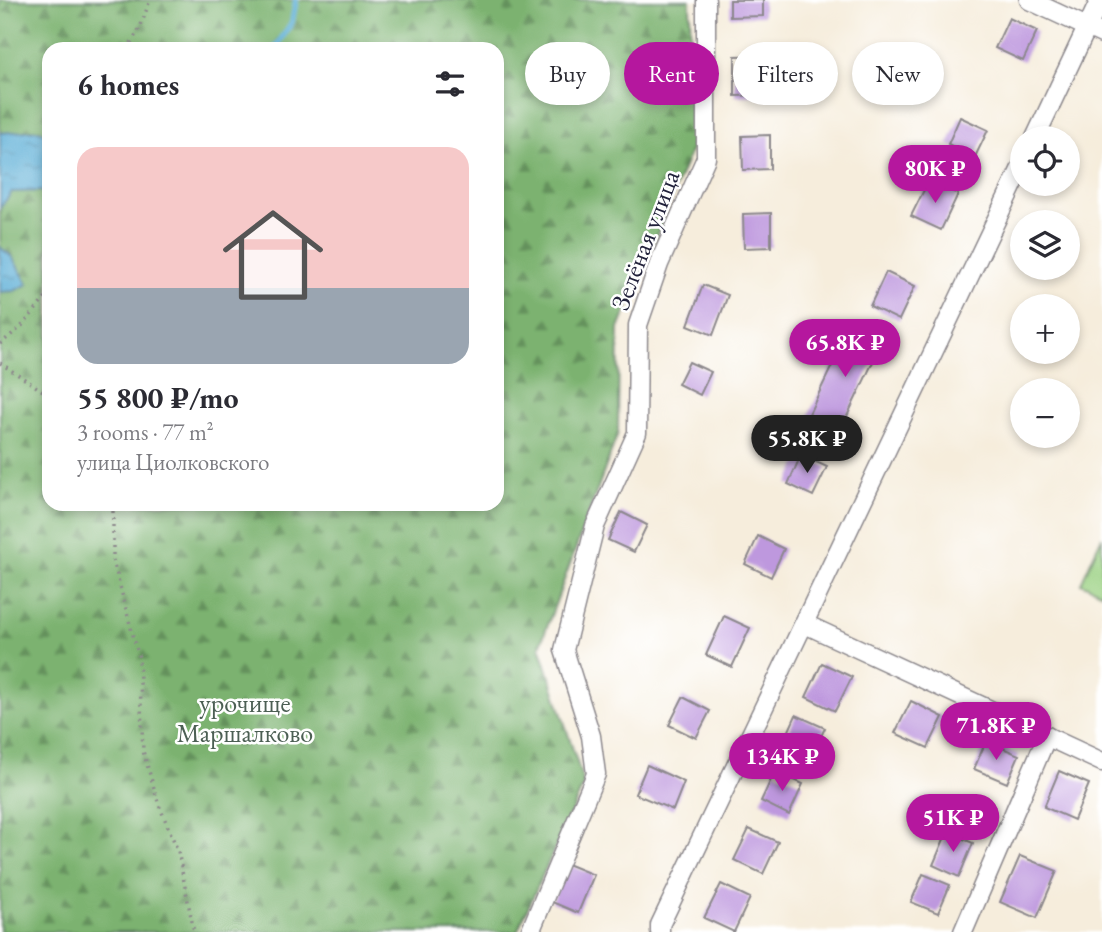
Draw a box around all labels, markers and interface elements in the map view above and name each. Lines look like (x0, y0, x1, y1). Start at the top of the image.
chip: Buy (525, 42, 610, 105)
chip: Rent (624, 42, 719, 105)
chip: Filters (733, 42, 838, 105)
chip: New (852, 42, 944, 105)
text: 6 homes (77, 65, 179, 104)
icon: filters (431, 65, 469, 103)
map controls (1010, 126, 1080, 448)
button: locate (1010, 126, 1080, 196)
pin: 80K ₽ (886, 146, 984, 205)
text: 80K ₽ (904, 153, 966, 183)
street label: Зелёная улица (603, 164, 688, 315)
icon: home (210, 192, 336, 318)
button: layers (1010, 210, 1080, 280)
button: + (1010, 294, 1080, 364)
pin: 65.8K ₽ (780, 320, 910, 379)
text: 65.8K ₽ (805, 327, 885, 357)
text: 55 800 ₽/mo (77, 378, 239, 417)
button: − (1010, 378, 1080, 448)
pin: 55.8K ₽ (742, 416, 872, 475)
text: 3 rooms · 77 m² (77, 417, 214, 447)
text: 55.8K ₽ (767, 423, 847, 453)
text: улица Циолковского (77, 447, 269, 477)
park label: урочище Маршалково (177, 686, 313, 750)
pin: 71.8K ₽ (931, 702, 1061, 762)
text: 71.8K ₽ (956, 710, 1036, 740)
pin: 134K ₽ (725, 734, 839, 793)
text: 134K ₽ (745, 741, 819, 771)
pin: 51K ₽ (904, 794, 1002, 854)
text: 51K ₽ (922, 802, 984, 832)

